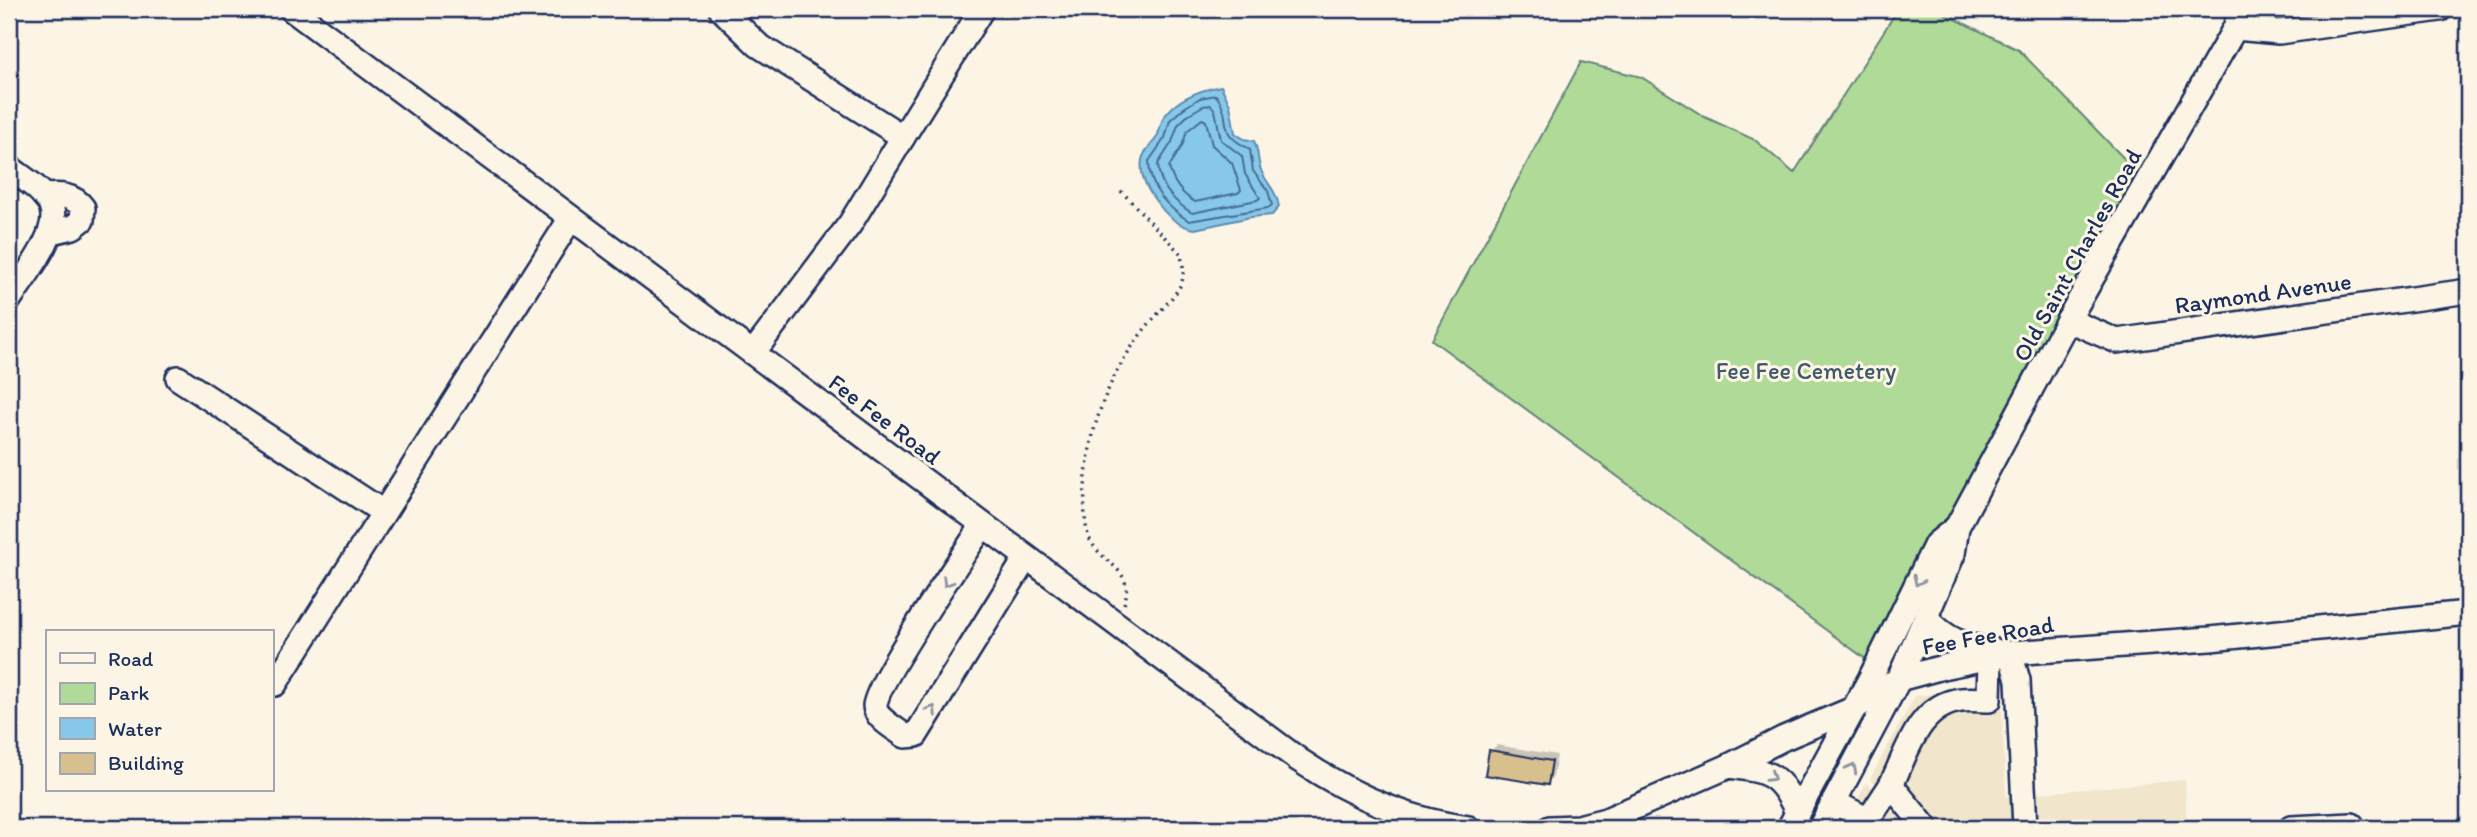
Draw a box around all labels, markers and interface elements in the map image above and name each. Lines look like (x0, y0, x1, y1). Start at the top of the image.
street label: Old Saint Charles Road (2006, 144, 2148, 366)
street label: Raymond Avenue (2173, 266, 2353, 320)
park label: Fee Fee Cemetery (1716, 356, 1896, 385)
street label: Fee Fee Road (823, 367, 947, 471)
one-way arrow (1912, 574, 1926, 586)
one-way arrow (942, 575, 955, 588)
street label: Fee Fee Road (1920, 609, 2056, 661)
legend (46, 630, 273, 792)
text: Road (108, 646, 154, 671)
text: Park (108, 680, 150, 705)
one-way arrow (923, 705, 936, 718)
text: Water (108, 716, 162, 741)
text: Building (108, 750, 184, 775)
one-way arrow (1844, 763, 1858, 775)
one-way arrow (1763, 769, 1776, 781)

